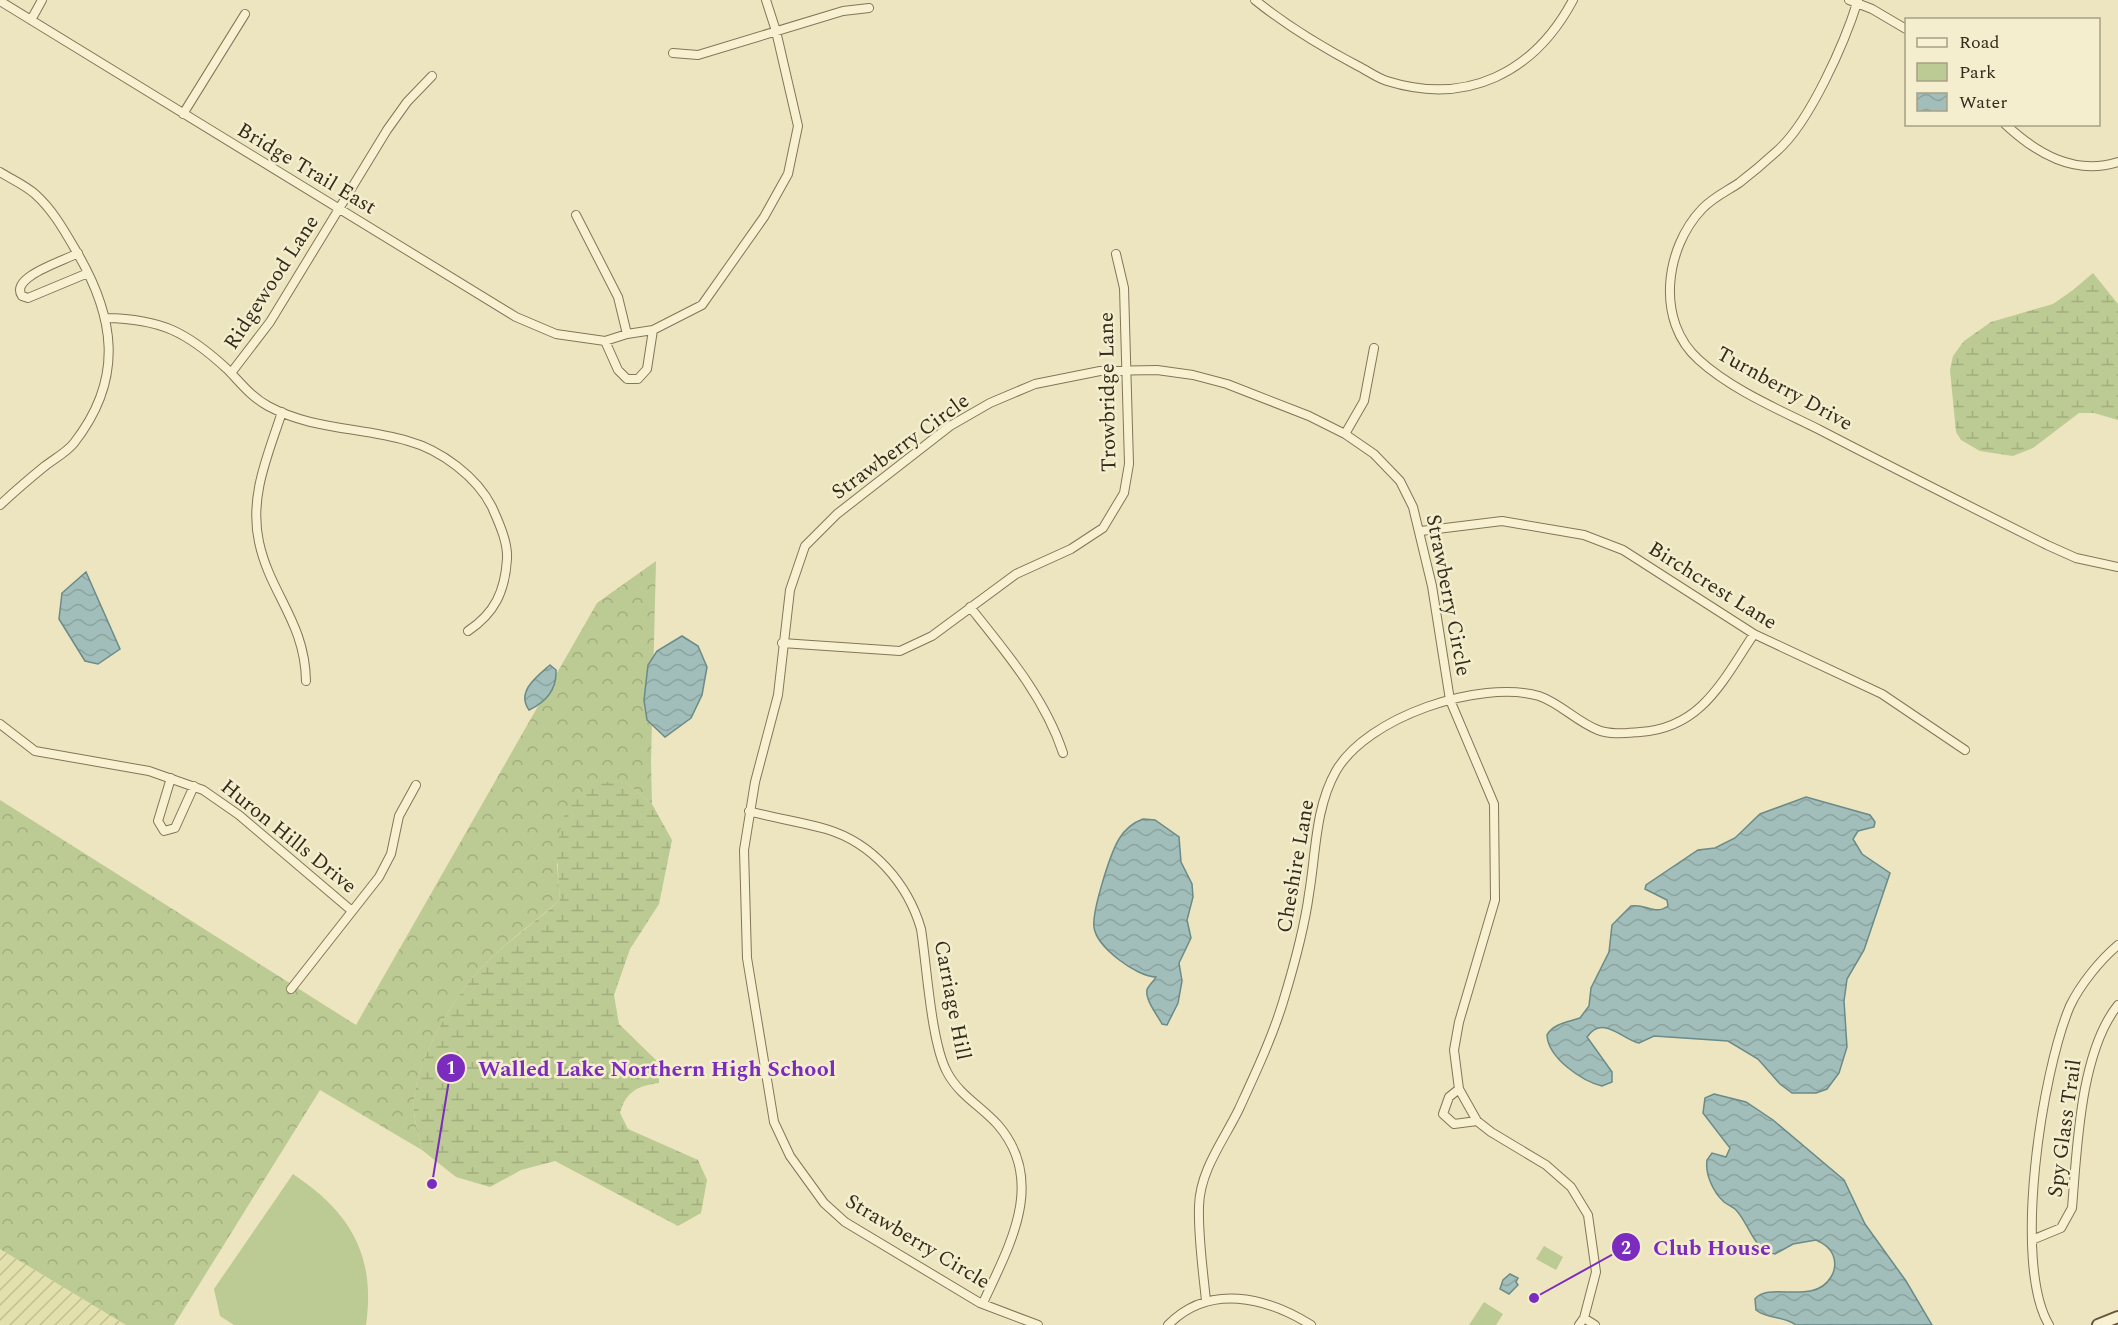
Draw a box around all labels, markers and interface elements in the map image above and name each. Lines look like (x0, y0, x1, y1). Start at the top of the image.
legend (1905, 18, 2100, 126)
text: Road (1959, 29, 2000, 56)
text: Park (1959, 59, 1996, 86)
text: Water (1959, 89, 2007, 116)
street label: Bridge Trail East (231, 115, 382, 223)
street label: Ridgewood Lane (216, 209, 328, 356)
street label: Trowbridge Lane (1091, 312, 1125, 472)
street label: Turnberry Drive (1710, 338, 1859, 440)
street label: Strawberry Circle (825, 386, 976, 508)
street label: Strawberry Circle (1417, 512, 1479, 679)
street label: Birchcrest Lane (1642, 533, 1783, 638)
street label: Huron Hills Drive (213, 772, 364, 902)
street label: Cheshire Lane (1268, 797, 1323, 935)
street label: Carriage Hill (925, 937, 979, 1063)
callout: Walled Lake Northern High School (436, 1048, 848, 1088)
text: Walled Lake Northern High School (478, 1053, 836, 1086)
text: 1 (446, 1055, 456, 1082)
street label: Spy Glass Trail (2039, 1057, 2091, 1199)
street label: Strawberry Circle (839, 1186, 996, 1298)
callout: Club House (1611, 1227, 1783, 1267)
text: Club House (1653, 1232, 1771, 1265)
text: 2 (1621, 1235, 1631, 1262)

